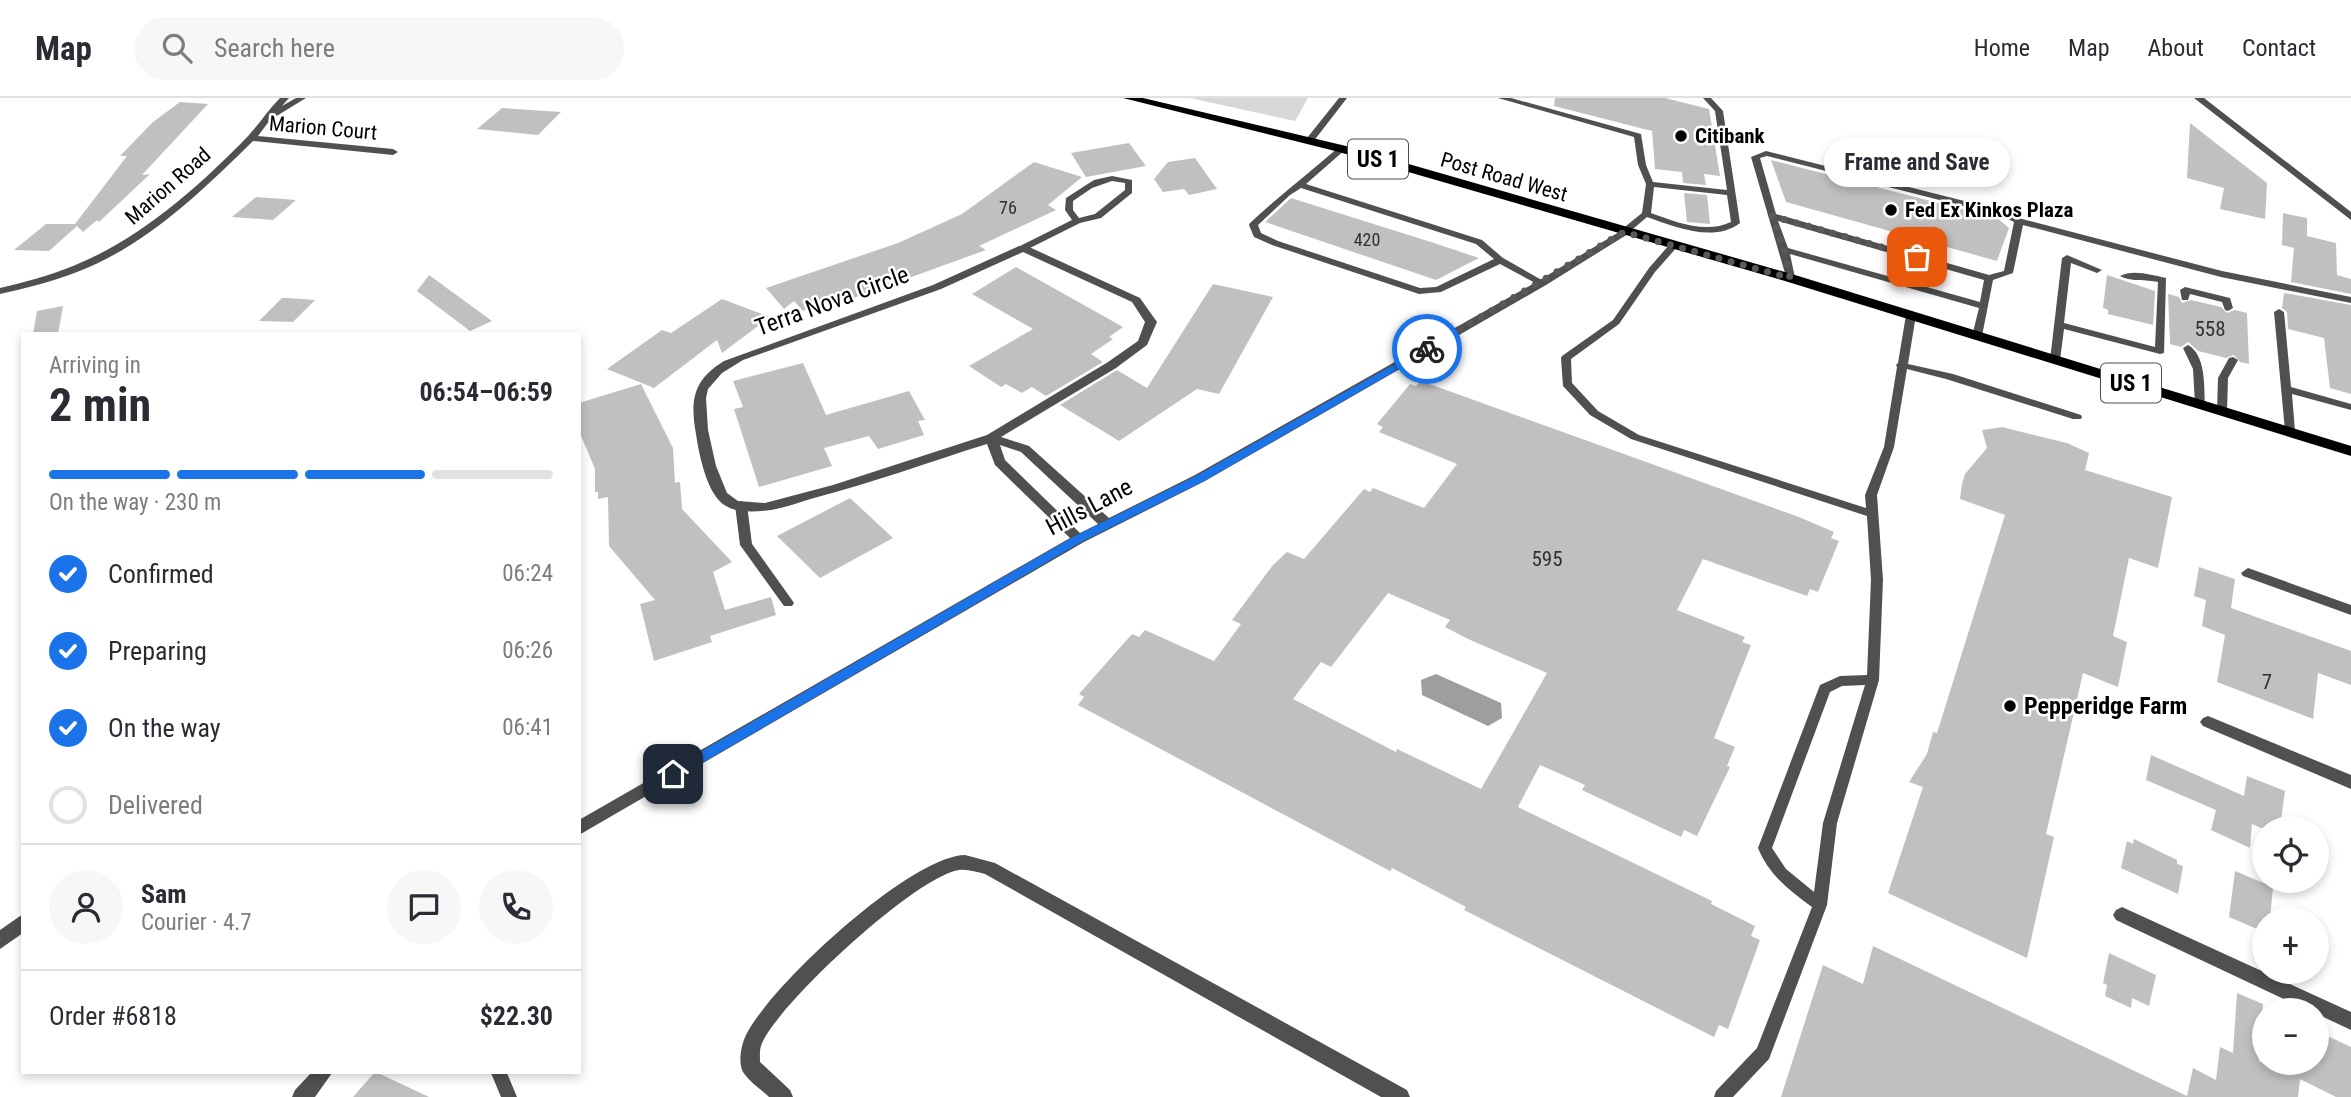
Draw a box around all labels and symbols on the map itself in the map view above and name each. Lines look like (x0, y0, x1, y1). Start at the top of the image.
street label: Marion Court (268, 111, 378, 145)
place label: Citibank (1695, 124, 1766, 148)
marker: Citibank (1673, 128, 1689, 144)
callout: Frame and Save (1824, 138, 2010, 187)
road number: US 1 (1348, 139, 1408, 178)
street label: Marion Road (121, 143, 215, 229)
street label: Post Road West (1438, 147, 1570, 207)
house number: 76 (999, 197, 1017, 218)
place label: Fed Ex Kinkos Plaza (1905, 198, 2073, 222)
marker: Fed Ex Kinkos Plaza (1883, 202, 1899, 218)
pin (1887, 227, 1947, 287)
house number: 420 (1354, 229, 1380, 250)
street label: Terra Nova Circle (751, 260, 913, 342)
courier (1392, 314, 1462, 384)
house number: 558 (2194, 317, 2226, 341)
road number: US 1 (2101, 364, 2161, 402)
street label: Hills Lane (1041, 473, 1137, 541)
house number: 595 (1531, 547, 1563, 571)
house number: 7 (2262, 670, 2272, 694)
place label: Pepperidge Farm (2024, 692, 2187, 720)
marker: Pepperidge Farm (2002, 698, 2018, 714)
pin (643, 744, 703, 804)

